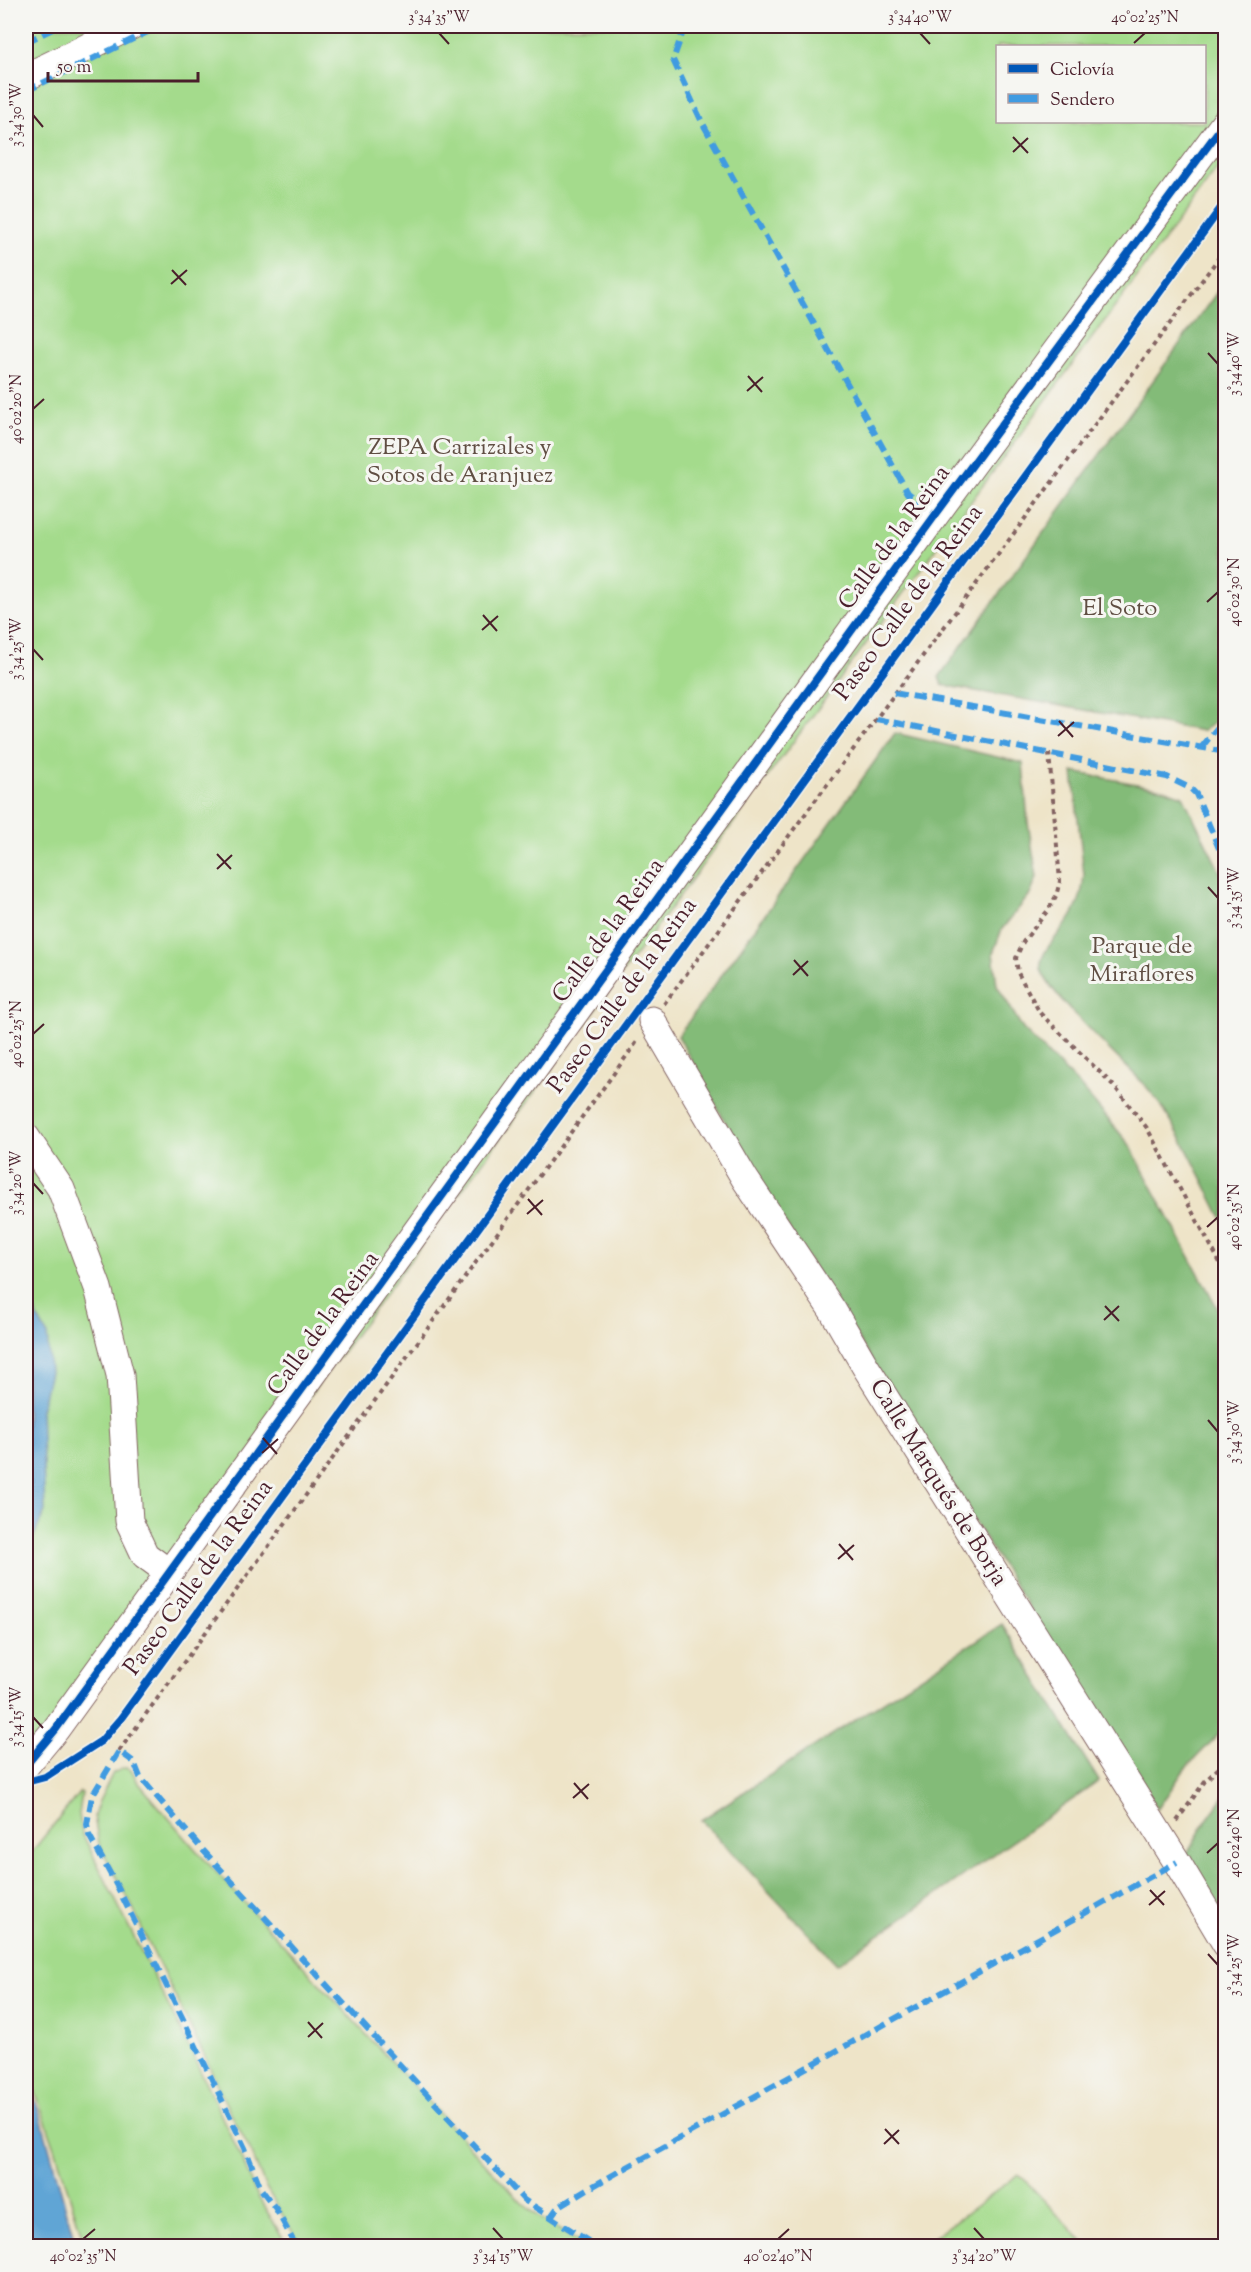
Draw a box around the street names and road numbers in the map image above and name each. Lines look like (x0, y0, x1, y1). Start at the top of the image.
street label: Calle de la Reina (831, 459, 959, 617)
street label: Paseo Calle de la Reina (826, 498, 992, 708)
street label: Calle de la Reina (545, 852, 673, 1010)
street label: Paseo Calle de la Reina (540, 891, 706, 1101)
street label: Calle de la Reina (260, 1245, 388, 1403)
street label: Calle Marqués de Borja (860, 1373, 1016, 1593)
street label: Paseo Calle de la Reina (116, 1473, 282, 1683)

